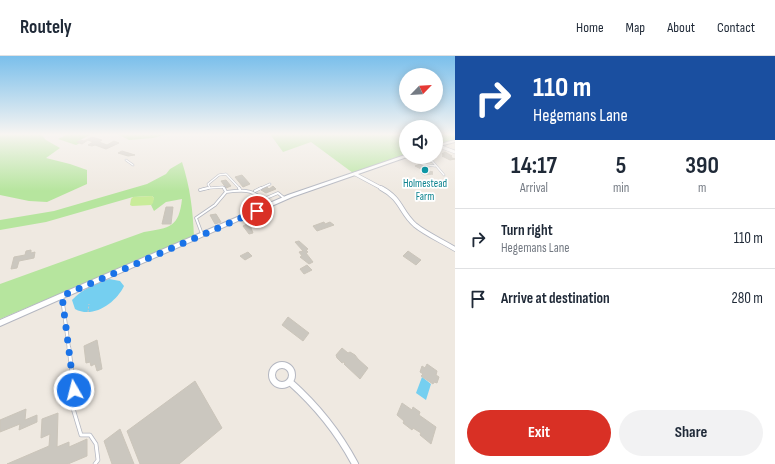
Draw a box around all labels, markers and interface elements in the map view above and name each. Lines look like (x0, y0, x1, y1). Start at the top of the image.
text: Routely (20, 16, 72, 39)
text: Home (576, 19, 604, 36)
text: Map (626, 19, 645, 36)
text: About (667, 19, 695, 36)
text: Contact (717, 19, 755, 36)
north arrow (399, 68, 443, 112)
map controls (399, 68, 443, 164)
text: 110 m (533, 71, 591, 104)
icon: right (467, 72, 519, 124)
text: Hegemans Lane (533, 105, 628, 126)
button: sound (399, 120, 443, 164)
text: 14:17 (511, 151, 557, 180)
text: 5 (616, 151, 626, 180)
text: 390 (685, 151, 719, 180)
marker: Holmestead Farm (420, 165, 430, 175)
place label: Holmestead Farm (403, 177, 447, 203)
text: Arrival (520, 180, 548, 196)
text: min (613, 180, 629, 196)
text: m (698, 180, 706, 196)
pin (240, 194, 274, 228)
icon: arrive (246, 200, 268, 222)
text: Turn right (501, 221, 553, 240)
icon: right (467, 228, 489, 250)
text: 110 m (734, 229, 763, 248)
text: Hegemans Lane (501, 240, 569, 256)
icon: arrive (467, 288, 489, 310)
text: Arrive at destination (501, 289, 610, 308)
text: 280 m (732, 289, 763, 308)
position arrow (53, 369, 95, 411)
button: Exit (467, 410, 611, 456)
button: Share (619, 410, 763, 456)

